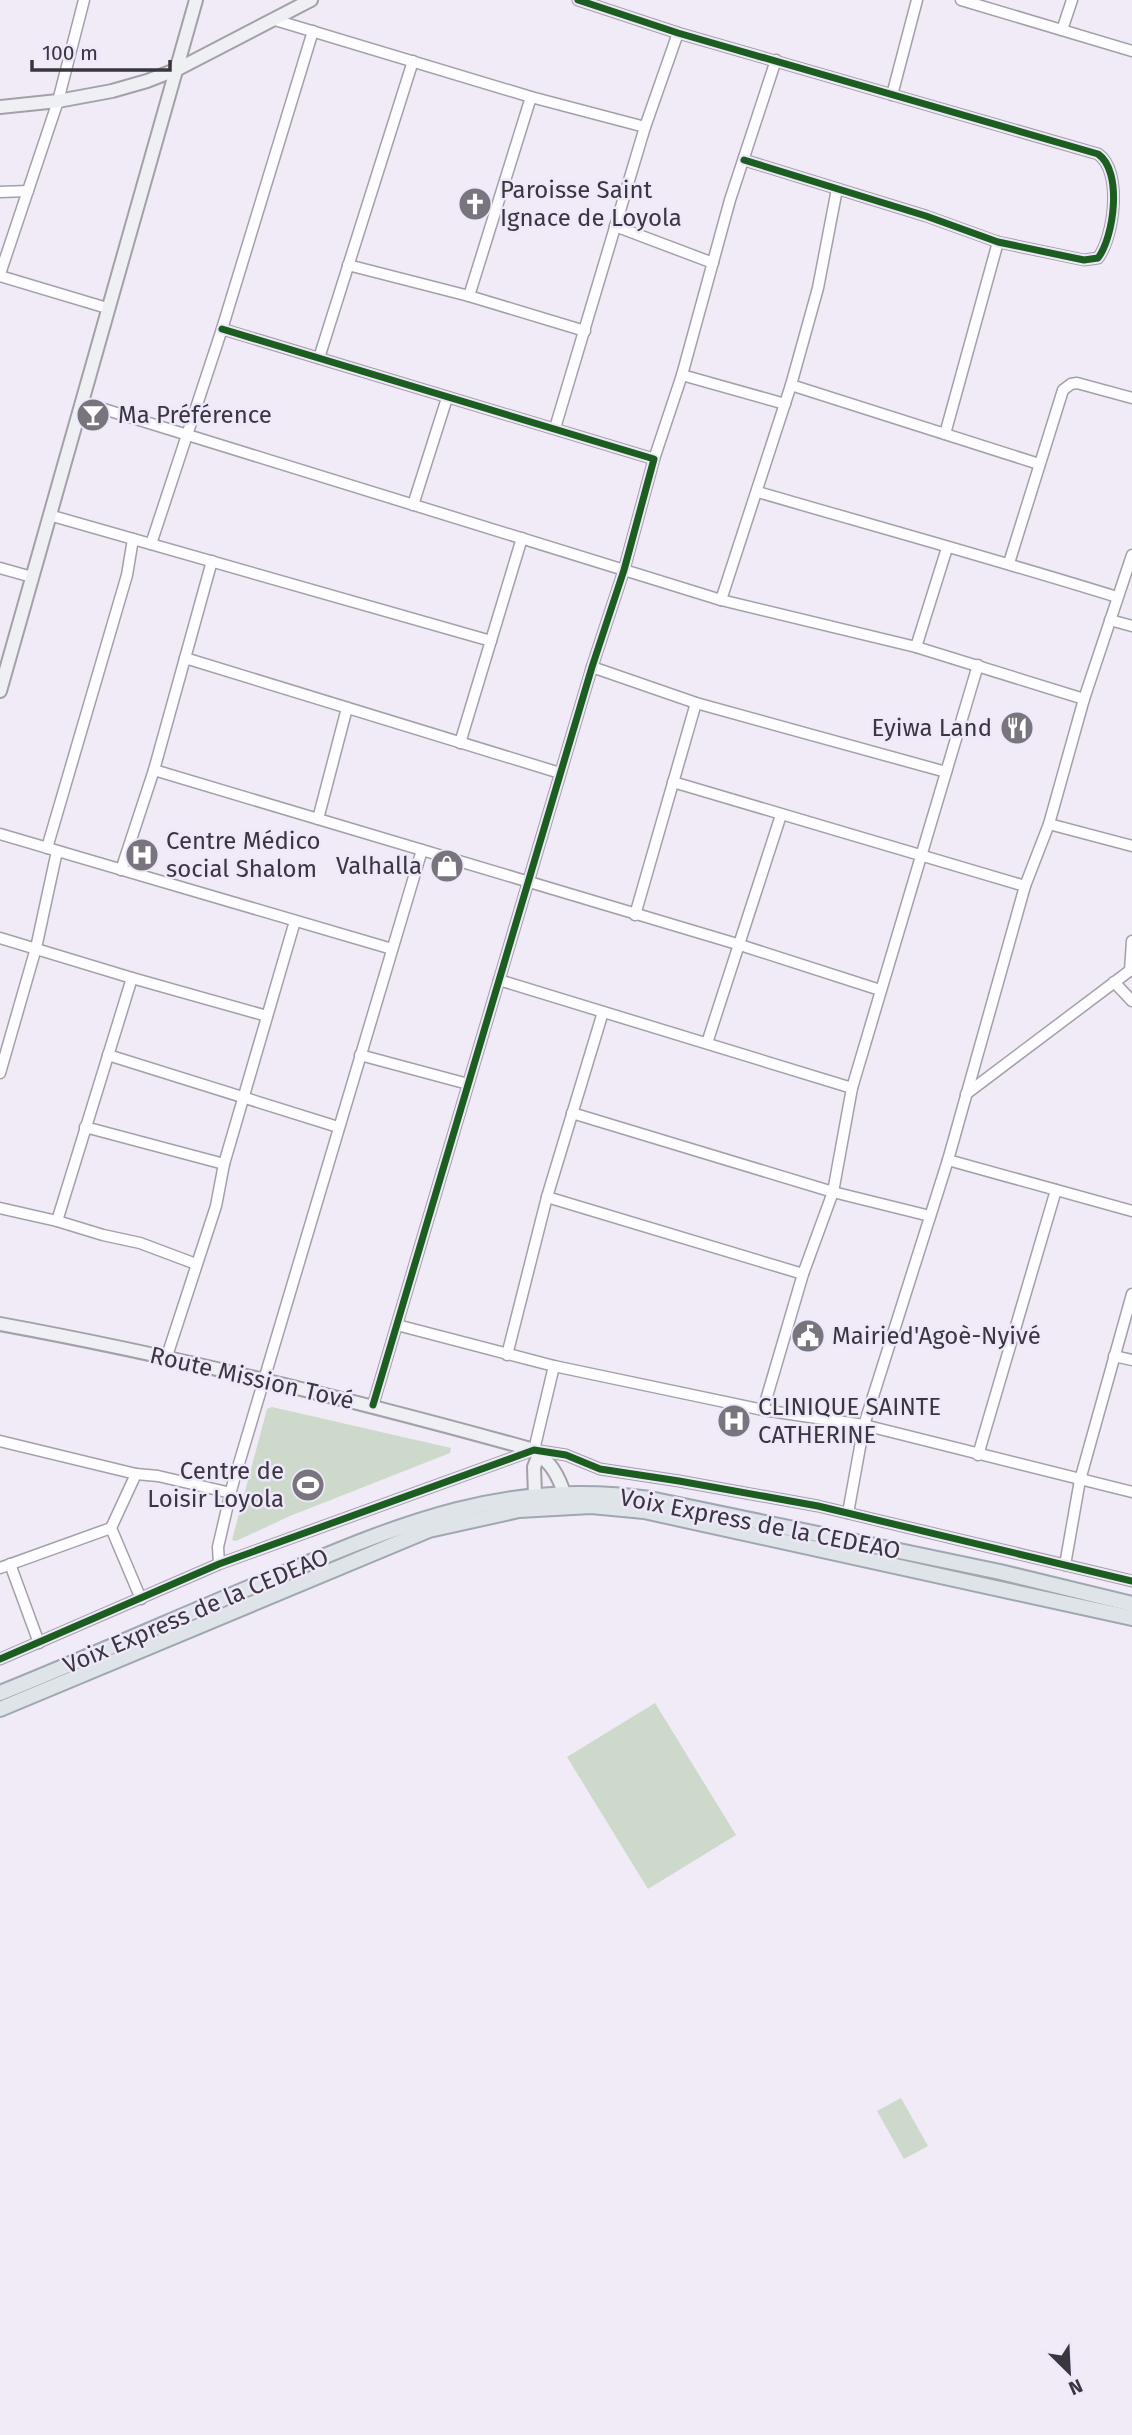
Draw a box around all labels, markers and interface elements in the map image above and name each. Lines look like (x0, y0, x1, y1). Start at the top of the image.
scale bar (32, 28, 170, 72)
text: 100 m (42, 40, 98, 66)
place label: Paroisse Saint Ignace de Loyola (500, 176, 682, 232)
church icon: Paroisse Saint Ignace de Loyola (456, 185, 494, 223)
bar icon: Ma Préférence (74, 396, 112, 434)
place label: Ma Préférence (118, 401, 272, 429)
restaurant icon: Eyiwa Land (998, 709, 1036, 747)
place label: Eyiwa Land (872, 714, 992, 742)
place label: Centre Médico social Shalom (166, 827, 321, 883)
hospital icon: Centre Médico social Shalom (123, 836, 161, 874)
shop icon: Valhalla (428, 847, 466, 885)
place label: Valhalla (336, 852, 422, 880)
public building icon: Mairied'Agoè-Nyivé (789, 1317, 827, 1355)
place label: Mairied'Agoè-Nyivé (832, 1322, 1041, 1350)
street label: Route Mission Tové (147, 1341, 357, 1415)
place label: CLINIQUE SAINTE CATHERINE (758, 1393, 941, 1449)
hospital icon: CLINIQUE SAINTE CATHERINE (715, 1402, 753, 1440)
place label: Centre de Loisir Loyola (147, 1457, 284, 1513)
sports icon: Centre de Loisir Loyola (289, 1466, 327, 1504)
street label: Voix Express de la CEDEAO (617, 1483, 903, 1565)
street label: Voix Express de la CEDEAO (59, 1542, 333, 1680)
north arrow (1034, 2337, 1104, 2407)
text: N (1065, 2374, 1086, 2400)

